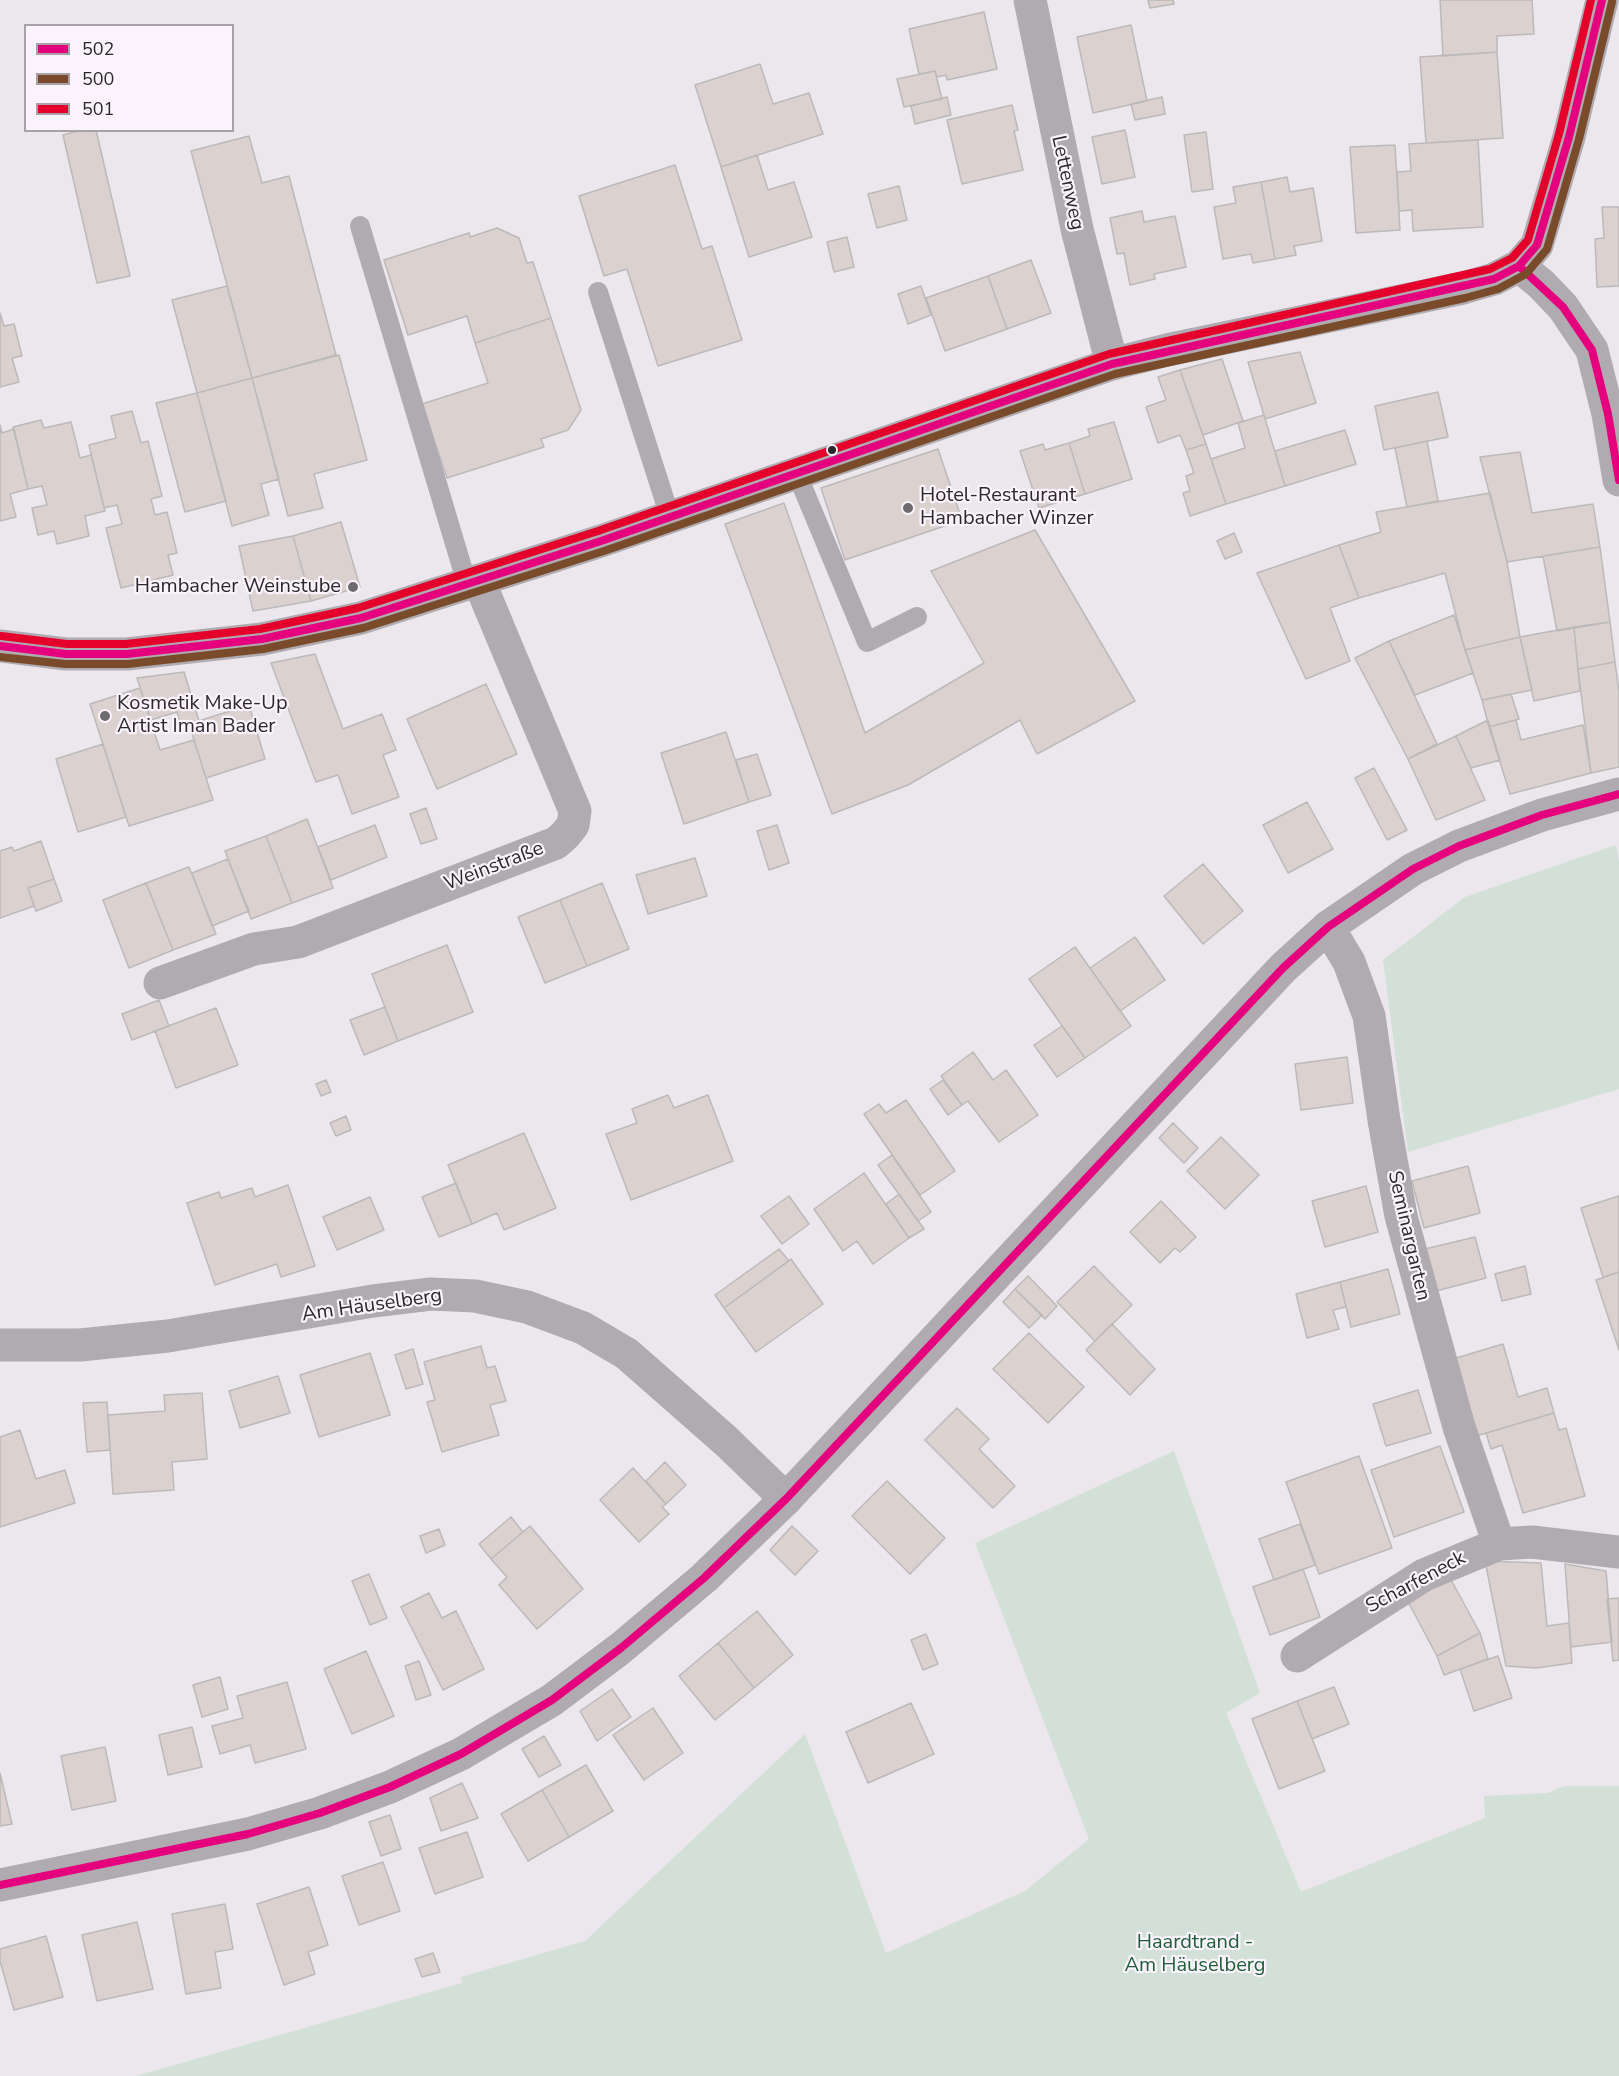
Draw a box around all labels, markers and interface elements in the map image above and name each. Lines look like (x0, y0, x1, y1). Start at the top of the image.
legend (24, 24, 234, 132)
text: 502 (82, 37, 114, 61)
text: 500 (82, 67, 114, 91)
text: 501 (82, 97, 114, 121)
street label: Lettenweg (1045, 134, 1089, 232)
unlabelled marker (826, 444, 838, 456)
place label: Hotel-Restaurant Hambacher Winzer (920, 484, 1094, 531)
marker: Hotel-Restaurant Hambacher Winzer (901, 501, 915, 515)
place label: Hambacher Weinstube (135, 575, 341, 599)
marker: Hambacher Weinstube (346, 580, 360, 594)
place label: Kosmetik Make-Up Artist Iman Bader (117, 692, 288, 739)
marker: Kosmetik Make-Up Artist Iman Bader (98, 709, 112, 723)
street label: Weinstraße (441, 837, 547, 897)
street label: Seminargarten (1381, 1169, 1435, 1303)
street label: Am Häuselberg (300, 1284, 444, 1328)
street label: Scharfeneck (1362, 1547, 1470, 1619)
park label: Haardtrand - Am Häuselberg (1124, 1931, 1266, 1978)

